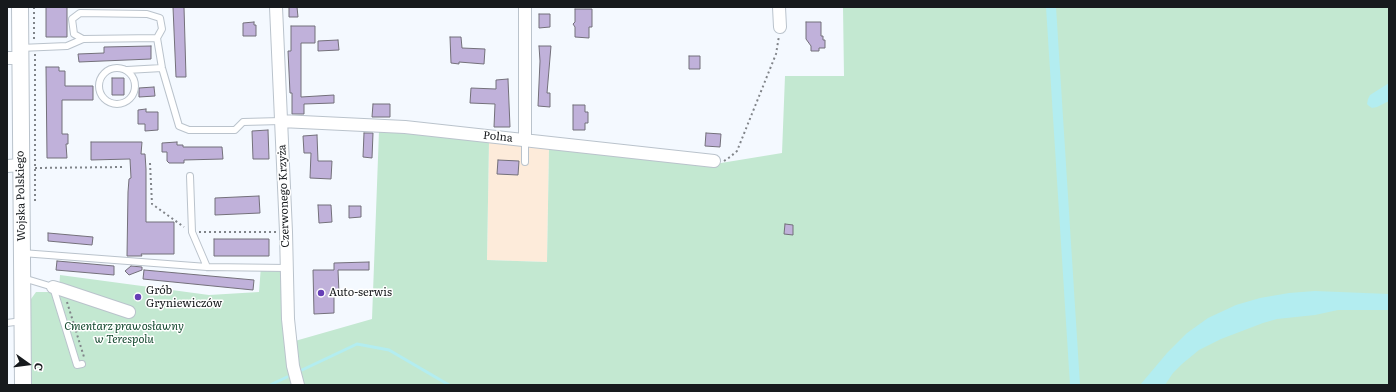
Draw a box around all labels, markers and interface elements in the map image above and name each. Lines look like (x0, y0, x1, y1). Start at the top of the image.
street label: Polna (483, 129, 513, 145)
street label: Czerwonego Krzyża (276, 144, 292, 248)
street label: Wojska Polskiego (14, 151, 28, 241)
place label: Grób Gryniewiczów (146, 284, 222, 310)
place label: Auto-serwis (329, 286, 392, 300)
marker: Auto-serwis (316, 288, 326, 298)
marker: Grób Gryniewiczów (133, 292, 143, 302)
park label: Cmentarz prawosławny w Terespolu (64, 320, 184, 346)
north arrow (8, 344, 48, 384)
text: С (31, 361, 48, 373)

